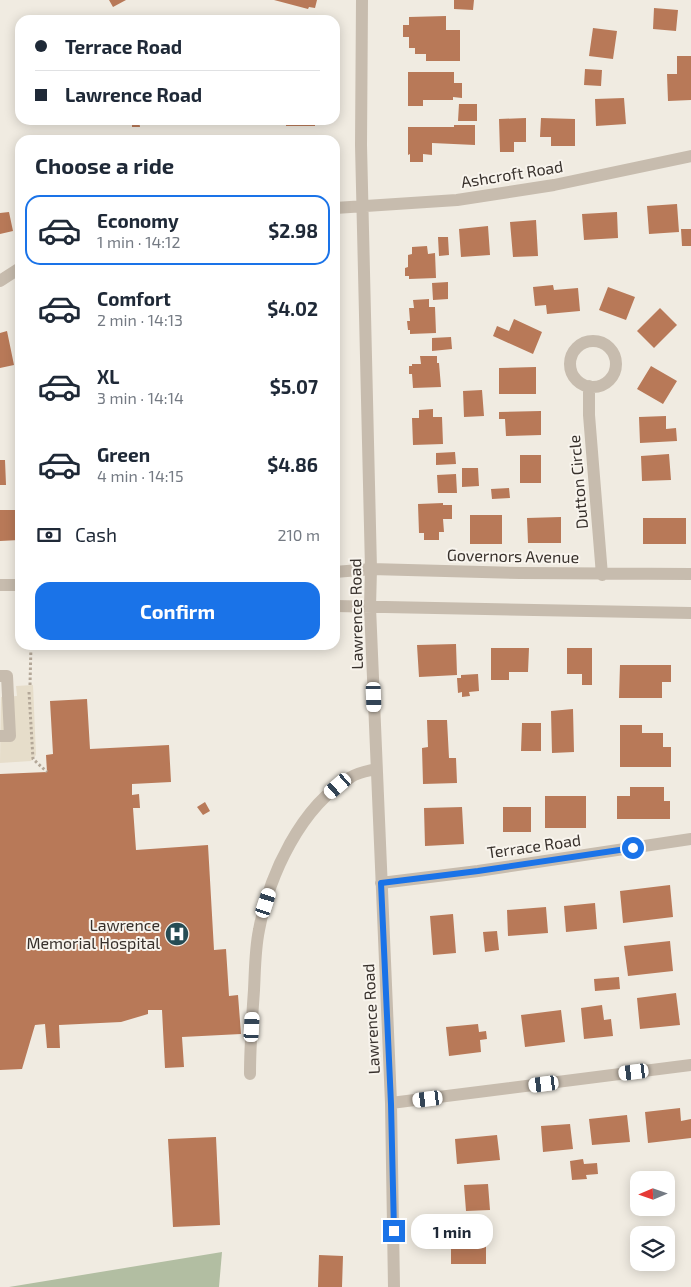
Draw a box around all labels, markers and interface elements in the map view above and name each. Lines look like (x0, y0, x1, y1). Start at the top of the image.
text: Terrace Road (65, 35, 182, 58)
text: Lawrence Road (65, 83, 202, 106)
text: Choose a ride (35, 152, 174, 178)
street label: Ashcroft Road (460, 156, 564, 191)
icon: car (37, 208, 82, 253)
text: Economy (97, 209, 179, 232)
text: $2.98 (268, 219, 318, 242)
text: 1 min · 14:12 (97, 232, 180, 251)
icon: car (37, 286, 82, 331)
text: Comfort (97, 287, 171, 310)
text: $4.02 (267, 297, 318, 320)
text: 2 min · 14:13 (97, 310, 183, 329)
icon: car (37, 364, 82, 409)
text: XL (97, 365, 119, 388)
text: $5.07 (270, 375, 318, 398)
text: 3 min · 14:14 (97, 388, 184, 407)
street label: Dutton Circle (564, 434, 591, 530)
icon: car (37, 442, 82, 487)
text: Green (97, 443, 150, 466)
text: $4.86 (267, 453, 318, 476)
text: 4 min · 14:15 (97, 466, 184, 485)
icon: cash (35, 521, 63, 549)
text: Cash (75, 523, 117, 546)
text: 210 m (277, 525, 320, 544)
street label: Governors Avenue (447, 545, 579, 566)
street label: Lawrence Road (345, 558, 366, 670)
button: Confirm (35, 582, 320, 640)
car (365, 682, 382, 712)
car (321, 770, 354, 802)
street label: Terrace Road (486, 830, 582, 861)
route start (622, 837, 644, 859)
car (254, 886, 277, 920)
place label: Lawrence Memorial Hospital (26, 915, 160, 952)
hospital icon: Lawrence Memorial Hospital (164, 921, 190, 947)
street label: Lawrence Road (358, 963, 383, 1075)
car (243, 1012, 260, 1042)
car (618, 1063, 649, 1081)
car (528, 1075, 559, 1093)
car (412, 1090, 443, 1108)
north arrow (630, 1171, 675, 1216)
map controls (630, 1171, 675, 1271)
callout: 1 min (412, 1214, 494, 1248)
route end (383, 1220, 405, 1242)
text: 1 min (433, 1222, 471, 1241)
button: layers (630, 1226, 675, 1271)

